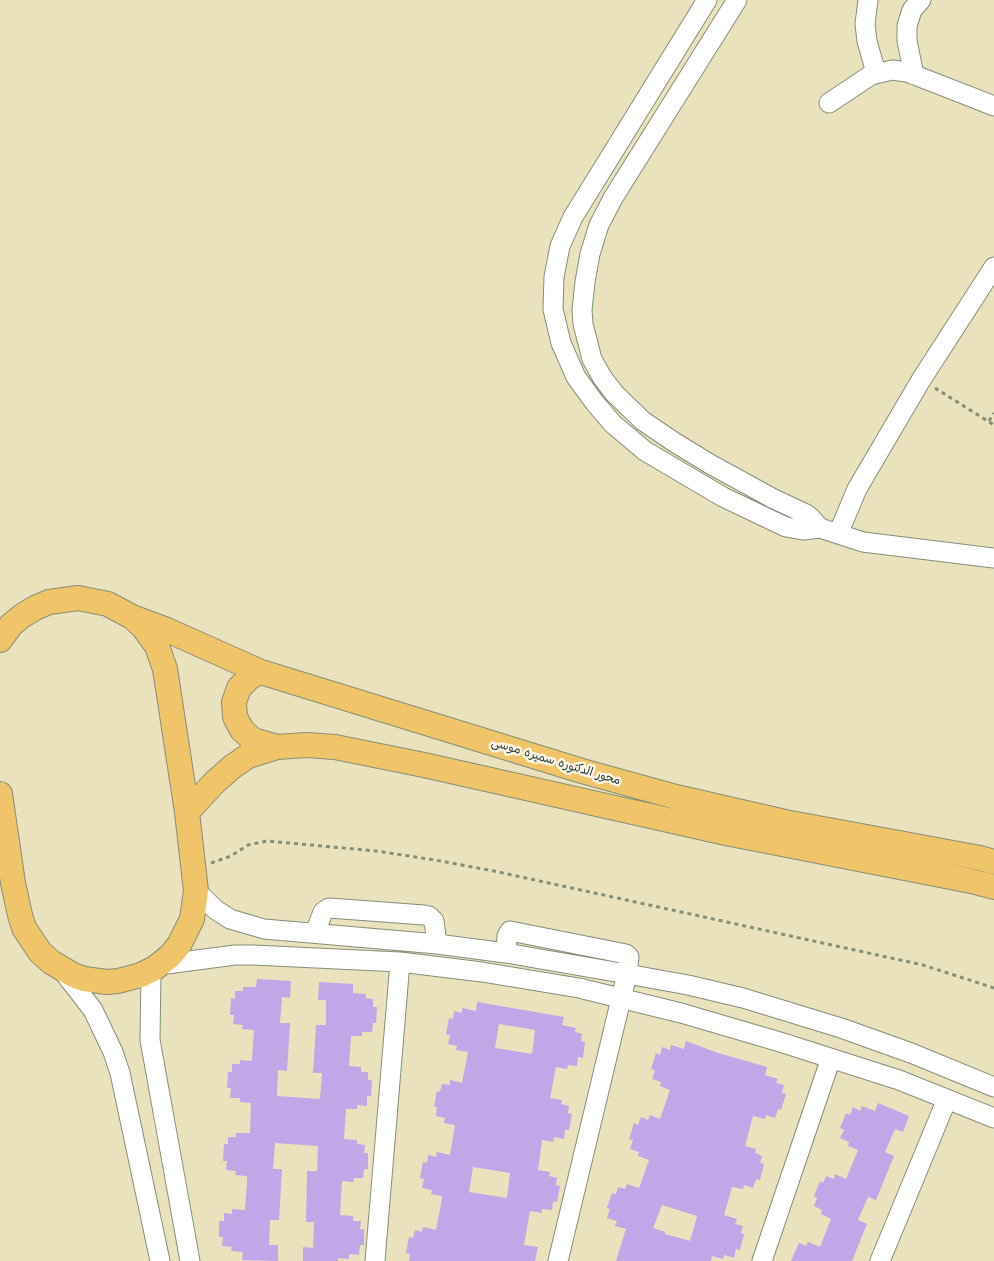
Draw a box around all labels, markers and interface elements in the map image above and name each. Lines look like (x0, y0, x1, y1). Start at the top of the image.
street label: محور الدكتوره سميره موسى (490, 735, 622, 789)

